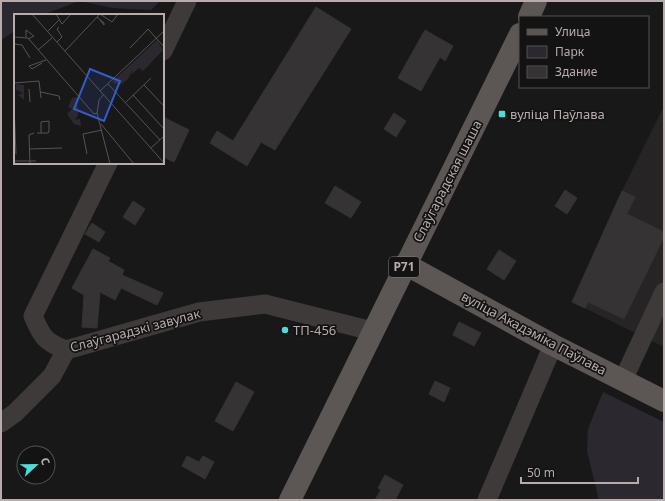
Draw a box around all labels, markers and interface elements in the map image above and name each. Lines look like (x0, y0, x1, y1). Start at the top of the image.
inset map (14, 14, 164, 164)
legend (519, 16, 649, 88)
text: Улица (555, 23, 590, 40)
text: Парк (555, 43, 585, 60)
text: Здание (555, 63, 598, 80)
place label: вуліца Паўлава (510, 105, 605, 123)
marker: вуліца Паўлава (497, 109, 507, 119)
street label: Слаўгарадская шаша (408, 117, 486, 245)
road number: Р71 (389, 257, 419, 277)
street label: вуліца Акадэміка Паўлава (458, 287, 610, 379)
street label: Слаўгарадзкі завулак (68, 304, 202, 356)
place label: ТП-456 (293, 321, 336, 339)
marker: ТП-456 (280, 325, 290, 335)
north arrow (16, 445, 56, 485)
text: С (37, 455, 54, 467)
scale bar (521, 459, 638, 485)
text: 50 m (527, 464, 555, 481)

